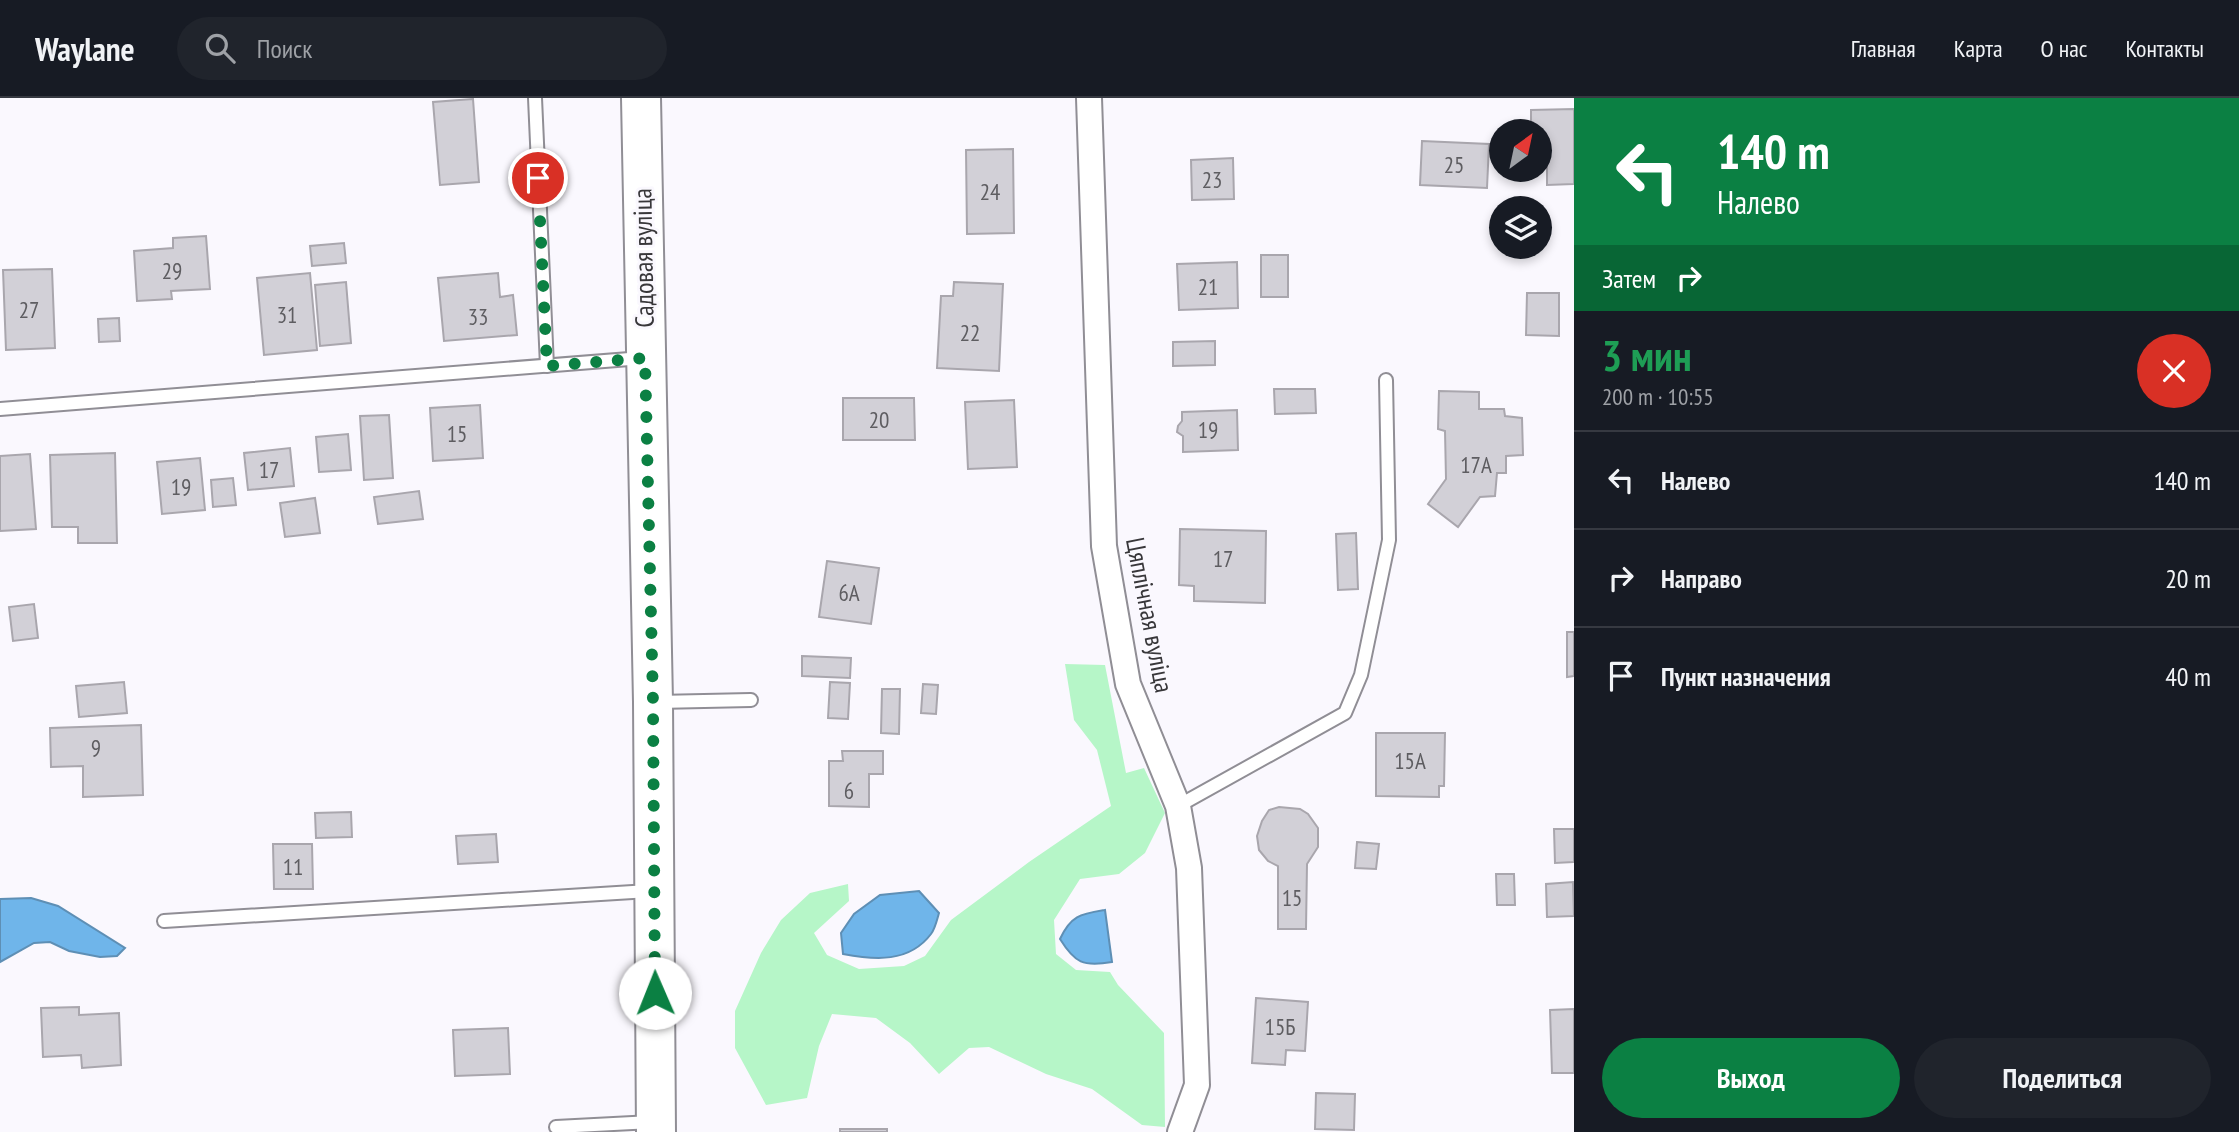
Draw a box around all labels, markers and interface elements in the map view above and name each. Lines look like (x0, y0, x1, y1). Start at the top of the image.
search box (177, 17, 667, 80)
text: Waylane (35, 27, 135, 70)
icon: search (201, 29, 239, 67)
text: Поиск (257, 32, 312, 65)
text: Главная (1851, 33, 1916, 64)
text: Карта (1954, 33, 2003, 64)
text: О нас (2041, 33, 2087, 64)
text: Контакты (2125, 33, 2204, 64)
north arrow (1489, 119, 1552, 182)
map controls (1489, 119, 1552, 259)
text: 140 m (1717, 119, 1830, 183)
icon: left (1602, 126, 1693, 217)
pin (508, 148, 568, 208)
house number: 25 (1444, 150, 1464, 179)
icon: arrive (519, 159, 557, 197)
house number: 23 (1202, 165, 1222, 194)
house number: 24 (980, 177, 1000, 206)
text: Налево (1717, 181, 1800, 223)
street label: Садовая вуліца (625, 188, 661, 328)
button: layers (1489, 196, 1552, 259)
house number: 29 (162, 256, 182, 285)
icon: right (1670, 259, 1708, 297)
text: Затем (1602, 262, 1656, 295)
house number: 21 (1198, 272, 1218, 301)
house number: 27 (19, 295, 39, 324)
house number: 31 (277, 300, 297, 329)
house number: 33 (468, 302, 488, 331)
house number: 22 (960, 318, 980, 347)
text: 3 мин (1602, 328, 1692, 383)
button: close (2137, 334, 2211, 408)
text: 200 m · 10:55 (1602, 382, 1714, 411)
house number: 20 (869, 405, 889, 434)
house number: 19 (1198, 415, 1218, 444)
house number: 15 (447, 419, 467, 448)
house number: 17А (1460, 450, 1492, 479)
house number: 17 (259, 455, 279, 484)
icon: left (1602, 461, 1640, 499)
text: Налево (1661, 464, 1730, 497)
text: 140 m (2153, 464, 2211, 497)
house number: 19 (171, 472, 191, 501)
street label: Цяплічная вуліца (1119, 535, 1181, 695)
house number: 17 (1213, 544, 1233, 573)
icon: right (1602, 559, 1640, 597)
text: Направо (1661, 562, 1742, 595)
text: 20 m (2165, 562, 2211, 595)
house number: 6А (838, 578, 860, 607)
icon: arrive (1602, 657, 1640, 695)
text: Пункт назначения (1661, 660, 1831, 693)
text: 40 m (2165, 660, 2211, 693)
house number: 9 (91, 733, 101, 762)
house number: 15А (1394, 746, 1426, 775)
house number: 6 (844, 776, 854, 805)
house number: 11 (283, 852, 303, 881)
house number: 15 (1282, 883, 1302, 912)
position arrow (618, 956, 692, 1030)
house number: 15Б (1265, 1012, 1295, 1041)
button: Выход (1602, 1038, 1900, 1118)
button: Поделиться (1914, 1038, 2211, 1118)

